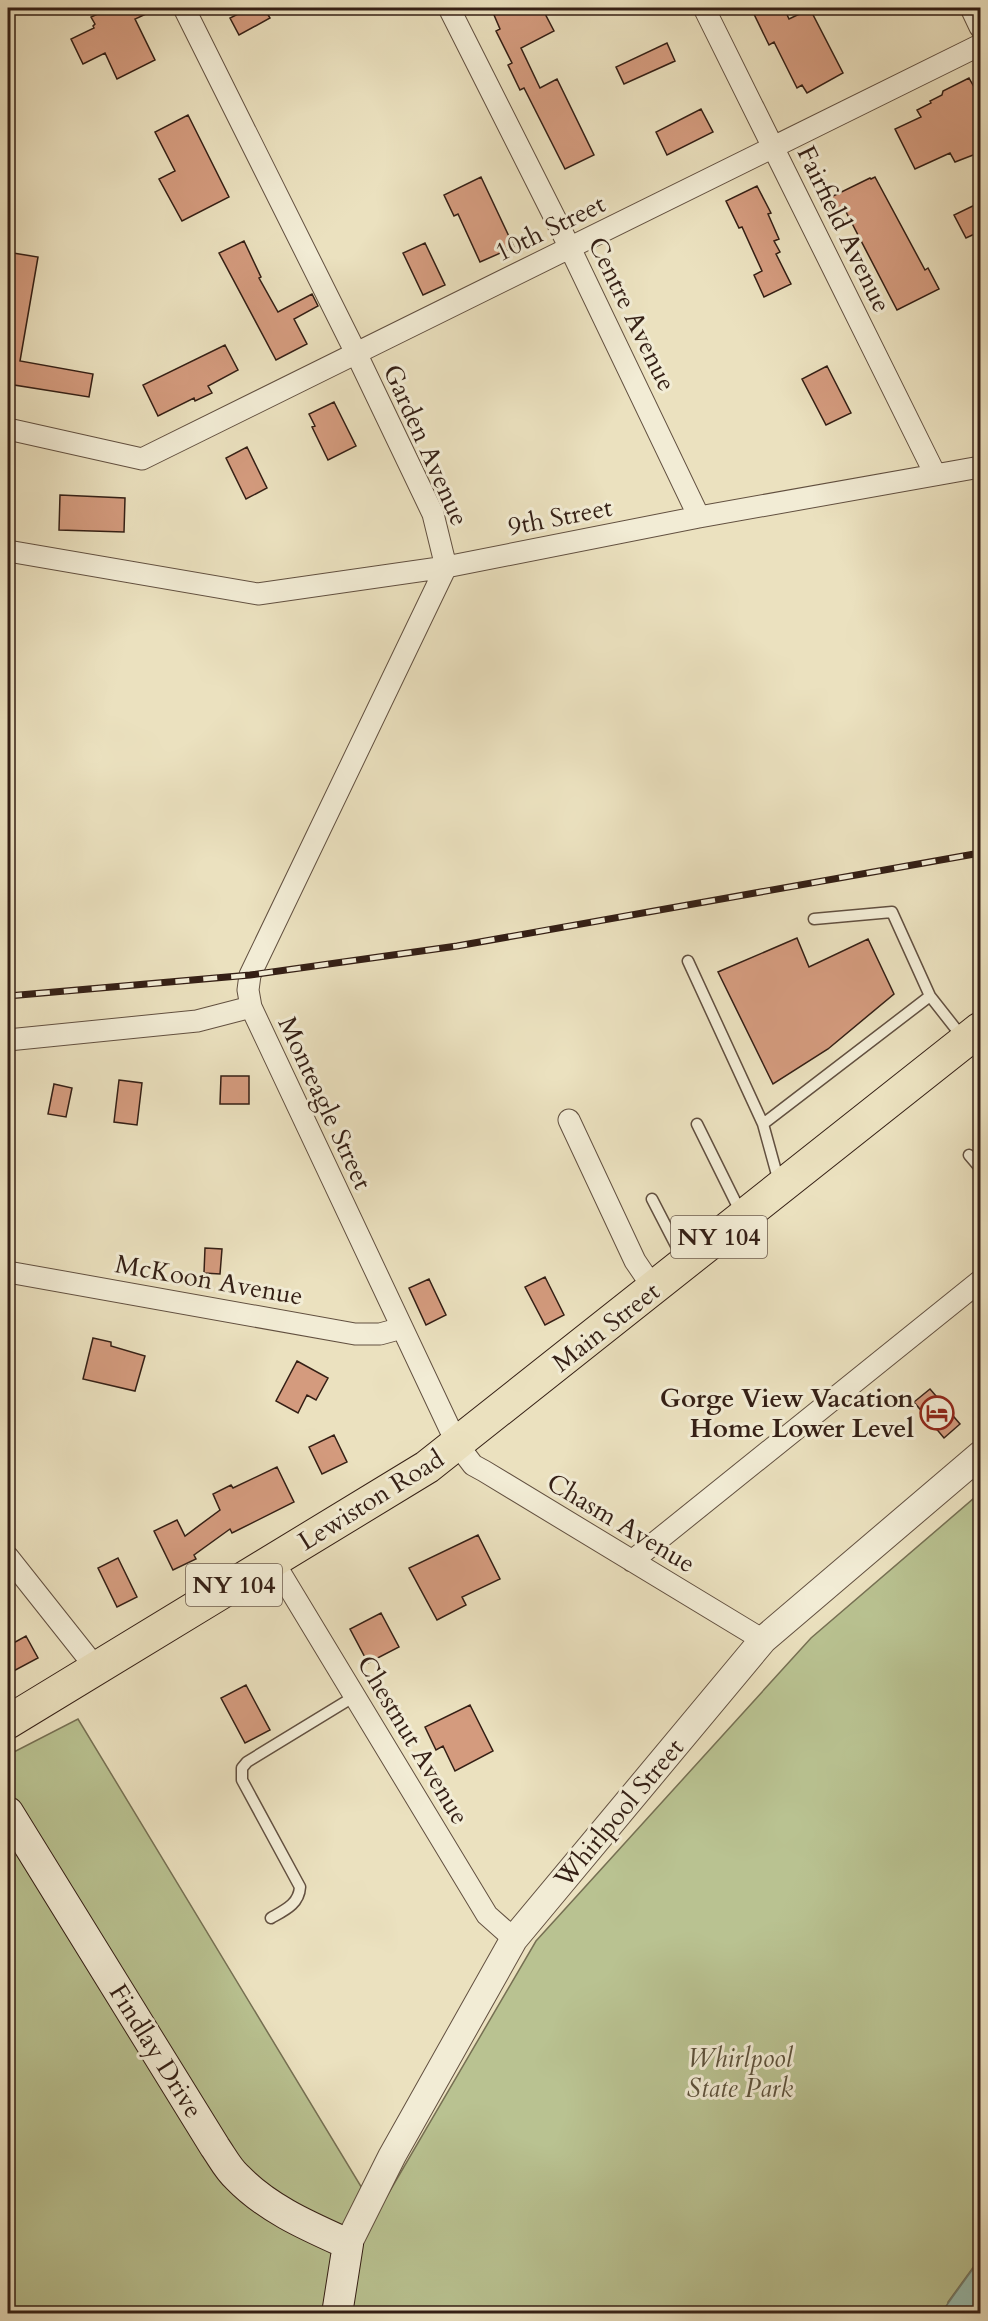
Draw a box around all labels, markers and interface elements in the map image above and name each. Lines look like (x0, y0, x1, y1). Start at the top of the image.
street label: Fairfield Avenue (789, 140, 899, 318)
street label: 10th Street (489, 186, 611, 270)
street label: Centre Avenue (580, 231, 684, 397)
street label: Garden Avenue (375, 359, 477, 531)
street label: 9th Street (505, 490, 615, 544)
street label: Monteagle Street (270, 1011, 380, 1195)
road number: NY 104 (671, 1216, 767, 1258)
street label: McKoon Avenue (112, 1246, 306, 1314)
street label: Main Street (545, 1274, 667, 1380)
place label: Gorge View Vacation Home Lower Level (660, 1381, 914, 1446)
hotel icon: Gorge View Vacation Home Lower Level (919, 1395, 955, 1431)
street label: Lewiston Road (292, 1441, 451, 1559)
street label: Chasm Avenue (540, 1465, 702, 1581)
road number: NY 104 (186, 1564, 282, 1606)
street label: Chestnut Avenue (349, 1649, 477, 1831)
street label: Whirlpool Street (546, 1731, 692, 1896)
street label: Findlay Drive (101, 1977, 211, 2125)
park label: Whirlpool State Park (687, 2041, 793, 2106)

